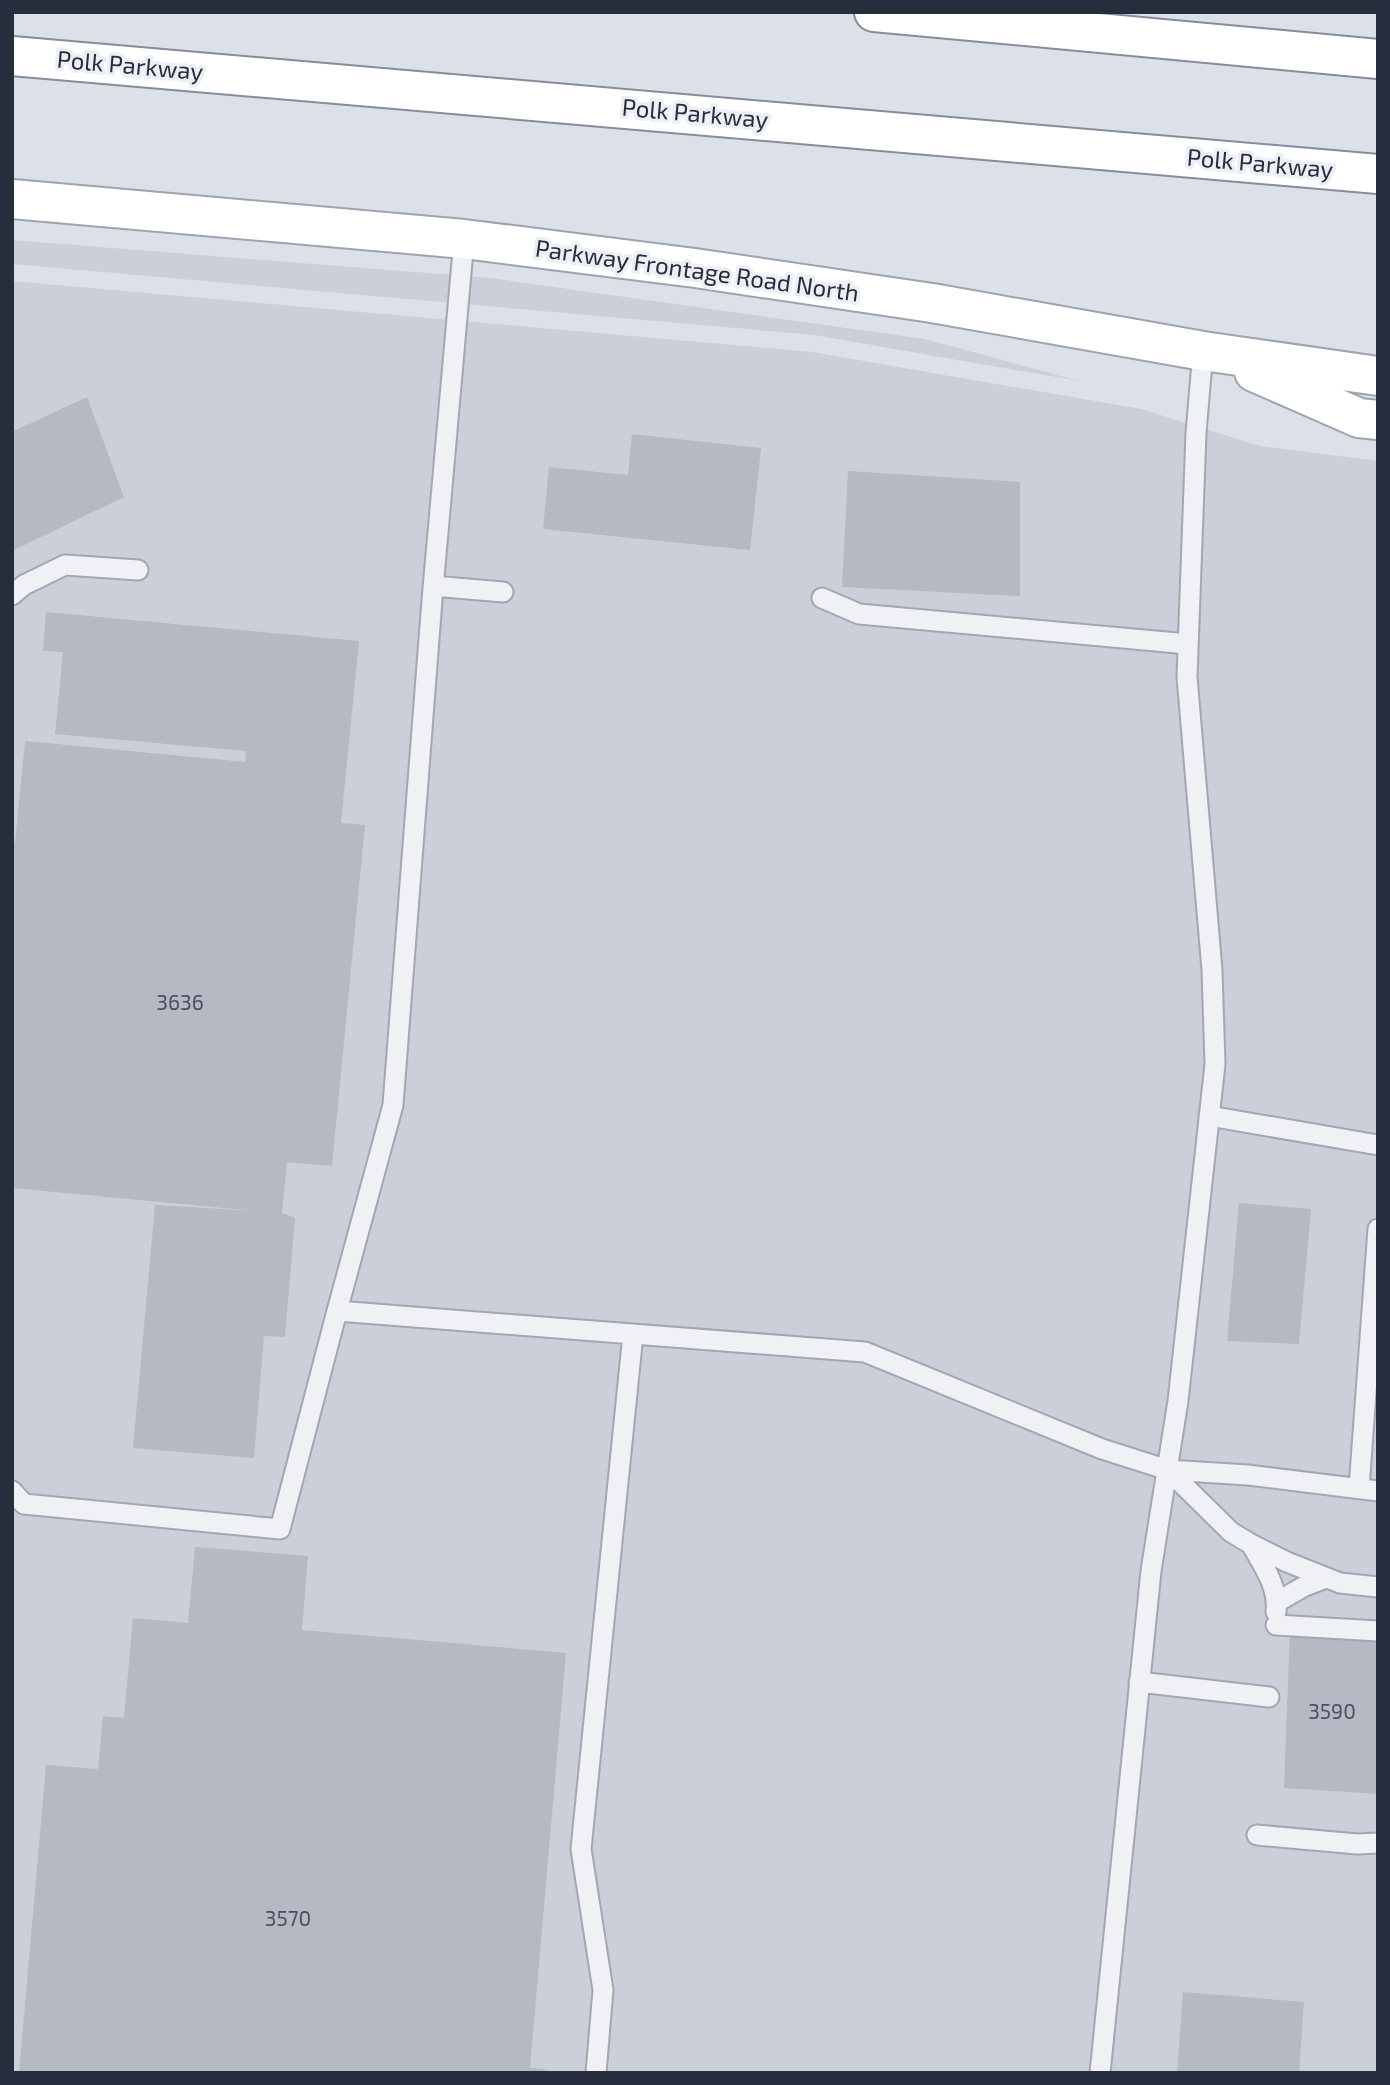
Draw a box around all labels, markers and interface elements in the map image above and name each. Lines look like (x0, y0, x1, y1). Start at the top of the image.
street label: Polk Parkway (56, 44, 205, 85)
street label: Polk Parkway (621, 92, 770, 133)
street label: Polk Parkway (1186, 142, 1335, 183)
street label: Parkway Frontage Road North (533, 232, 861, 307)
house number: 3636 (156, 989, 204, 1014)
house number: 3590 (1308, 1698, 1356, 1723)
house number: 3570 (265, 1905, 311, 1930)

